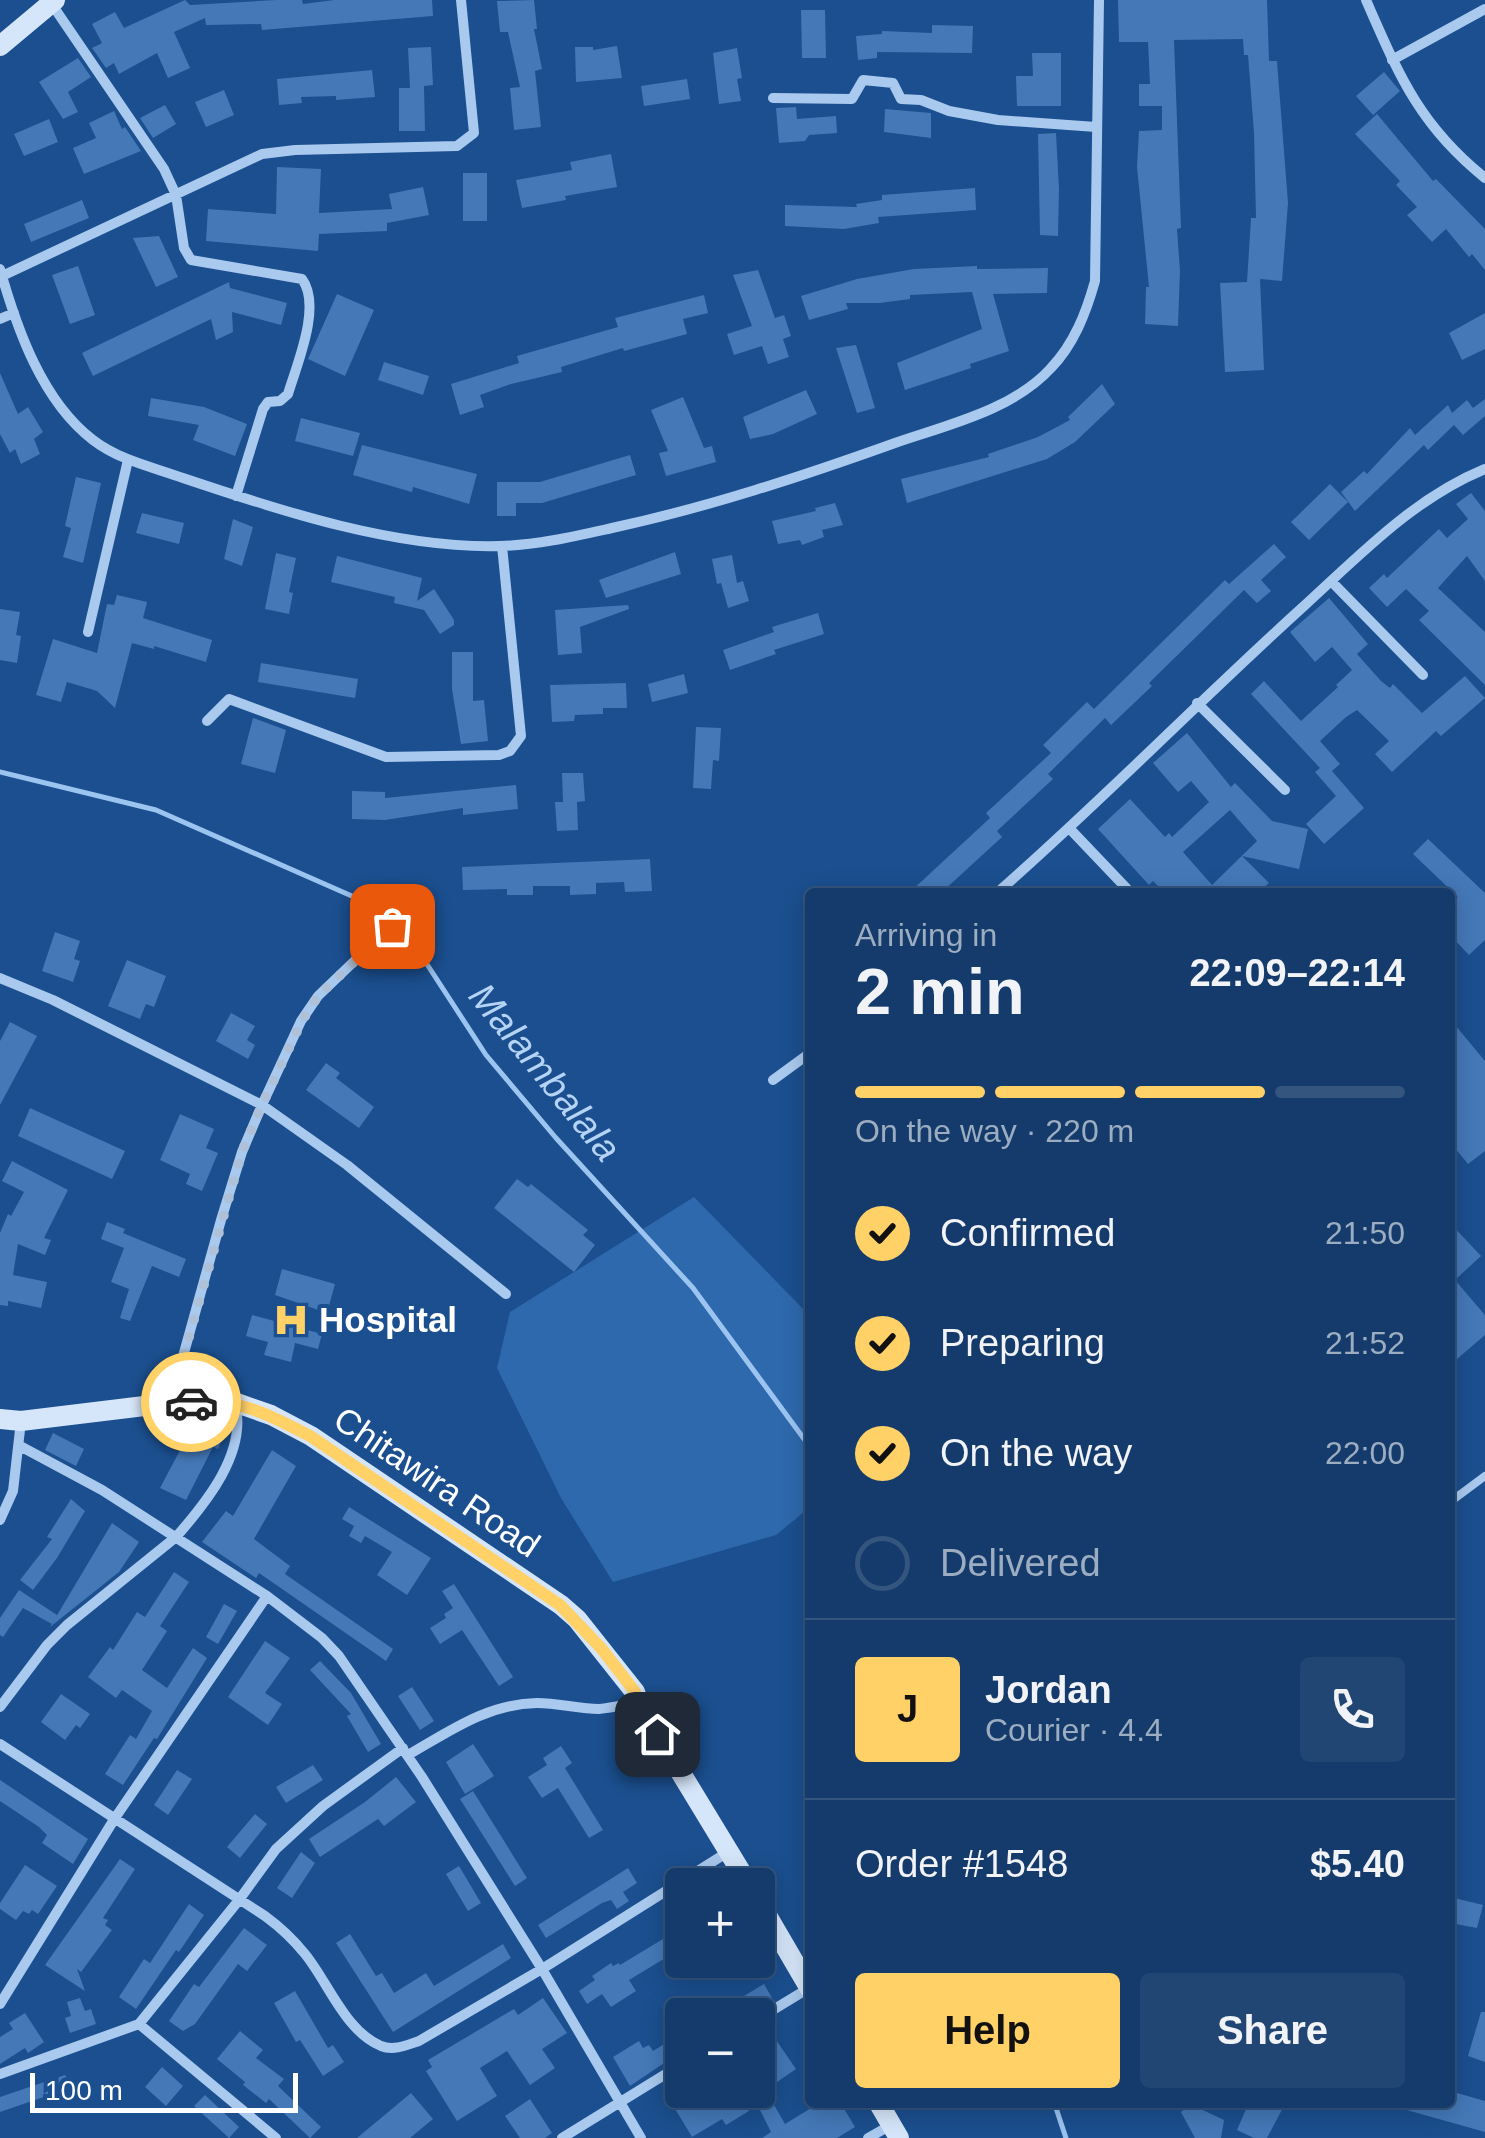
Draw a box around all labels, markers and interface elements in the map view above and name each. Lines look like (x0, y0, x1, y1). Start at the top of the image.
pin (350, 884, 435, 969)
icon: bag (365, 899, 420, 954)
text: Arriving in (855, 917, 997, 953)
text: 22:09–22:14 (1189, 952, 1405, 994)
text: 2 min (855, 955, 1025, 1028)
water label: Malambalala (461, 975, 629, 1169)
text: On the way · 220 m (855, 1113, 1134, 1149)
icon: check (855, 1206, 910, 1261)
text: Confirmed (940, 1212, 1115, 1254)
text: 21:50 (1325, 1215, 1405, 1251)
place label: Hospital (319, 1300, 457, 1339)
hospital icon: Hospital (272, 1301, 310, 1339)
icon: check (855, 1316, 910, 1371)
text: Preparing (940, 1322, 1105, 1364)
text: 21:52 (1325, 1325, 1405, 1361)
courier (141, 1352, 241, 1452)
icon: car (164, 1375, 219, 1430)
street label: Chitawira Road (327, 1399, 547, 1565)
icon: check (855, 1426, 910, 1481)
text: On the way (940, 1432, 1132, 1474)
text: 22:00 (1325, 1435, 1405, 1471)
text: Delivered (940, 1542, 1101, 1584)
button: phone (1300, 1657, 1405, 1762)
text: Jordan (985, 1669, 1112, 1711)
text: J (897, 1688, 918, 1730)
pin (615, 1692, 700, 1777)
icon: home (630, 1707, 685, 1762)
text: Courier · 4.4 (985, 1712, 1163, 1748)
text: Order #1548 (855, 1843, 1068, 1885)
text: $5.40 (1310, 1843, 1405, 1885)
map controls (665, 1868, 775, 2108)
button: + (665, 1868, 775, 1978)
button: Help (855, 1973, 1120, 2088)
button: Share (1140, 1973, 1405, 2088)
button: − (665, 1998, 775, 2108)
scale bar (30, 2068, 298, 2112)
text: 100 m (45, 2075, 123, 2106)

